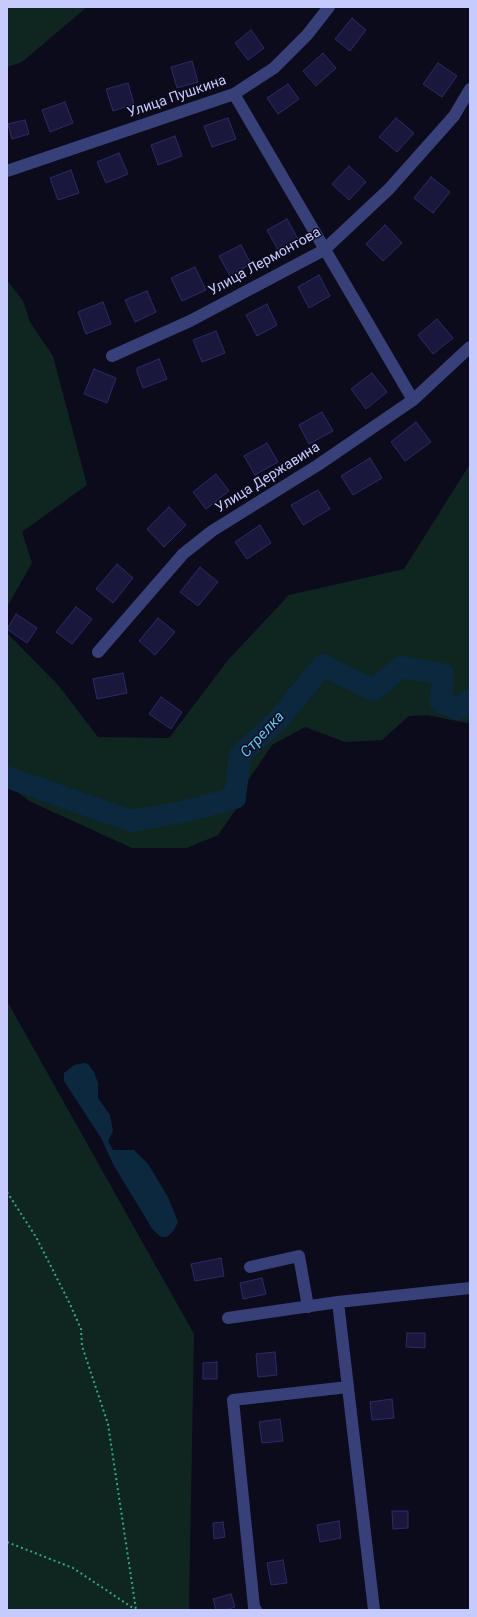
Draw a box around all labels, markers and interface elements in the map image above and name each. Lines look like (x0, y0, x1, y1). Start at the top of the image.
street label: Улица Пушкина (125, 72, 229, 122)
street label: Улица Лермонтова (206, 224, 324, 300)
street label: Улица Державина (213, 439, 323, 517)
water label: Стрелка (237, 708, 289, 762)

